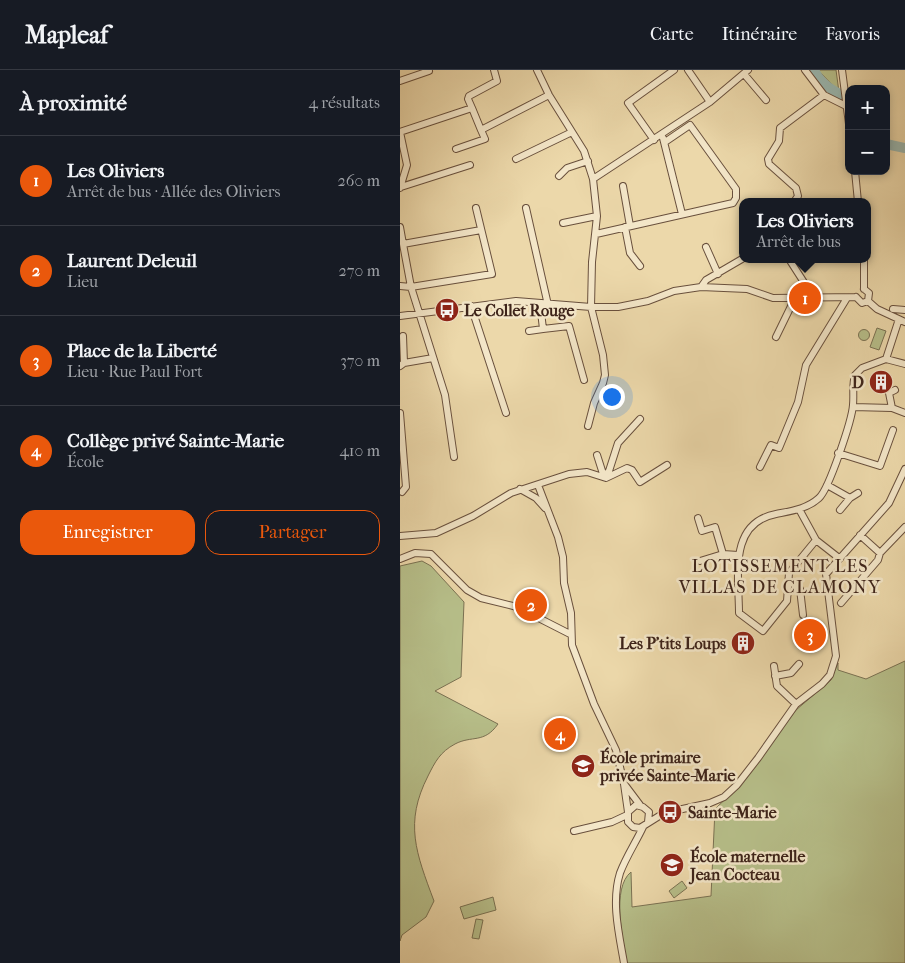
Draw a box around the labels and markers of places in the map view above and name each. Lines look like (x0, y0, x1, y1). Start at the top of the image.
pin: 1 (789, 279, 821, 317)
bus stop icon: Le Collet Rouge (434, 297, 460, 323)
place label: Le Collet Rouge (464, 301, 575, 321)
building icon: D (868, 369, 894, 395)
place label: D (852, 373, 864, 392)
pin: 2 (515, 586, 547, 624)
pin: 3 (794, 616, 826, 654)
building icon: Les P'tits Loups (730, 630, 756, 656)
place label: Les P'tits Loups (619, 634, 726, 654)
pin: 4 (544, 715, 576, 753)
place label: École primaire privée Sainte-Marie (599, 747, 736, 786)
school or university icon: École primaire privée Sainte-Marie (570, 753, 596, 779)
bus stop icon: Sainte-Marie (657, 799, 683, 825)
place label: Sainte-Marie (688, 803, 777, 822)
place label: École maternelle Jean Cocteau (688, 846, 805, 885)
school or university icon: École maternelle Jean Cocteau (659, 852, 685, 878)

